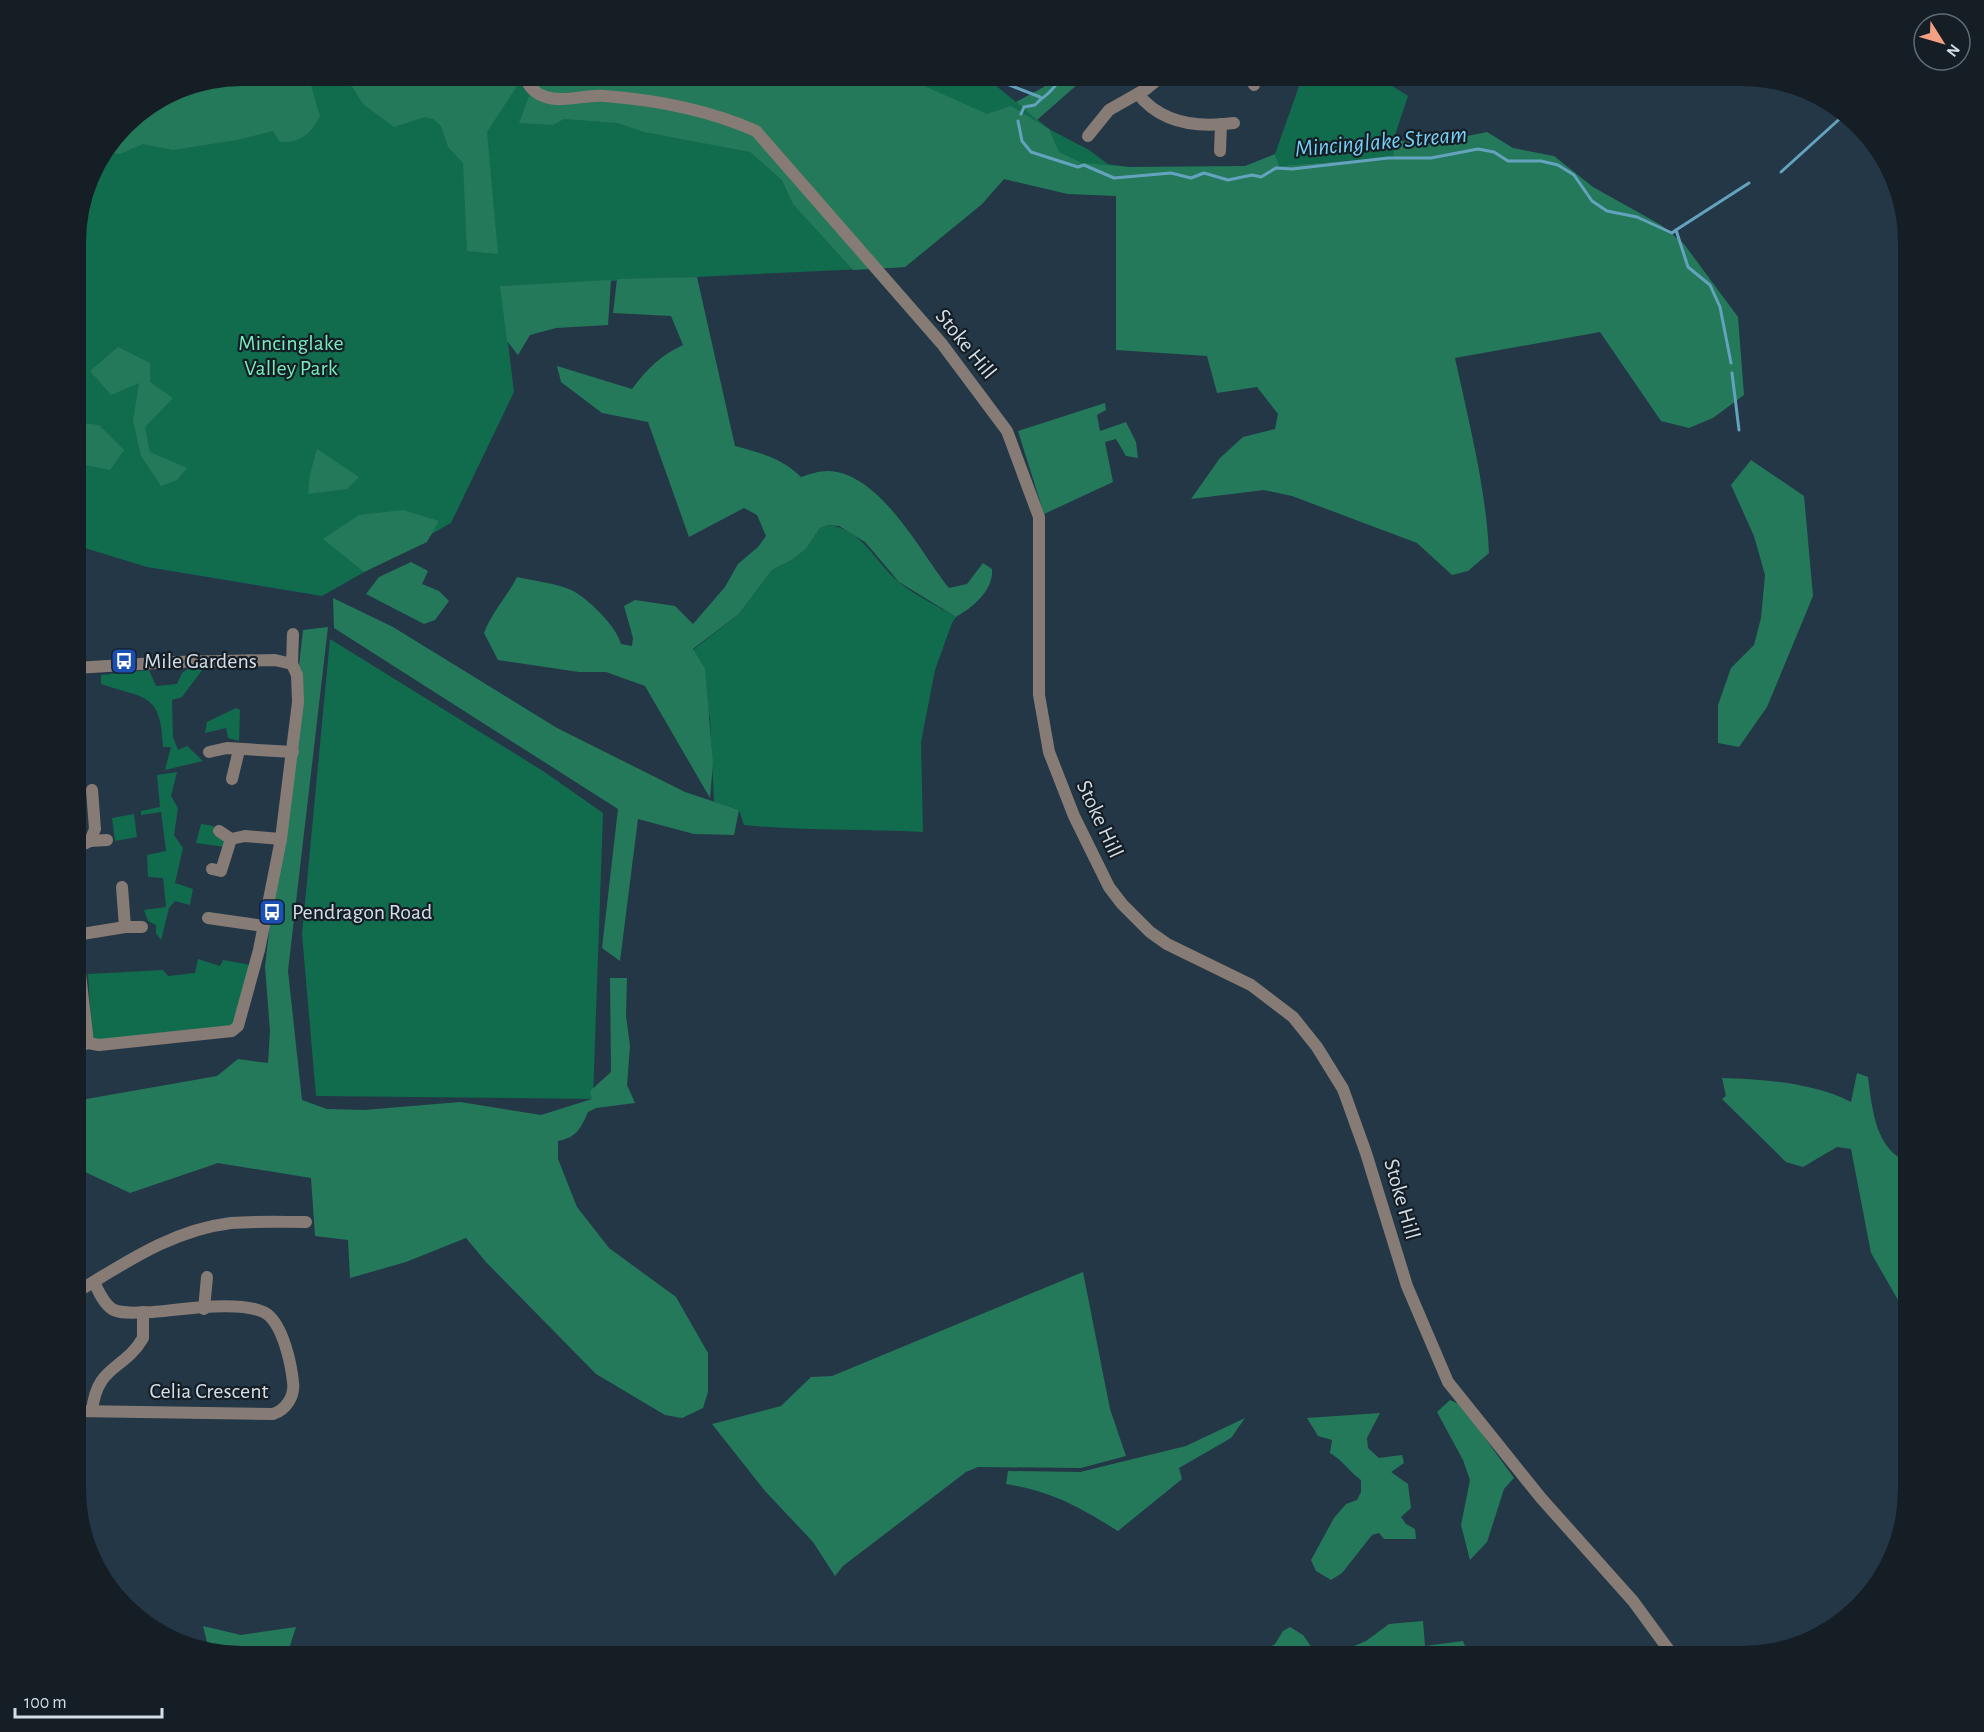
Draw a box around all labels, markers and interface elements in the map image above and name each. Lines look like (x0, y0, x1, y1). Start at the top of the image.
north arrow (1912, 12, 1972, 72)
text: N (1943, 41, 1963, 60)
water label: Mincinglake Stream (1294, 123, 1468, 161)
street label: Stoke Hill (931, 305, 1001, 383)
park label: Mincinglake Valley Park (238, 332, 344, 379)
bus stop icon: Mile Gardens (109, 646, 139, 676)
place label: Mile Gardens (144, 650, 257, 672)
street label: Stoke Hill (1073, 777, 1127, 861)
bus stop icon: Pendragon Road (257, 897, 287, 927)
place label: Pendragon Road (292, 901, 433, 923)
street label: Stoke Hill (1380, 1156, 1424, 1242)
street label: Celia Crescent (149, 1380, 269, 1402)
scale bar (15, 1681, 162, 1719)
text: 100 m (24, 1694, 67, 1712)

